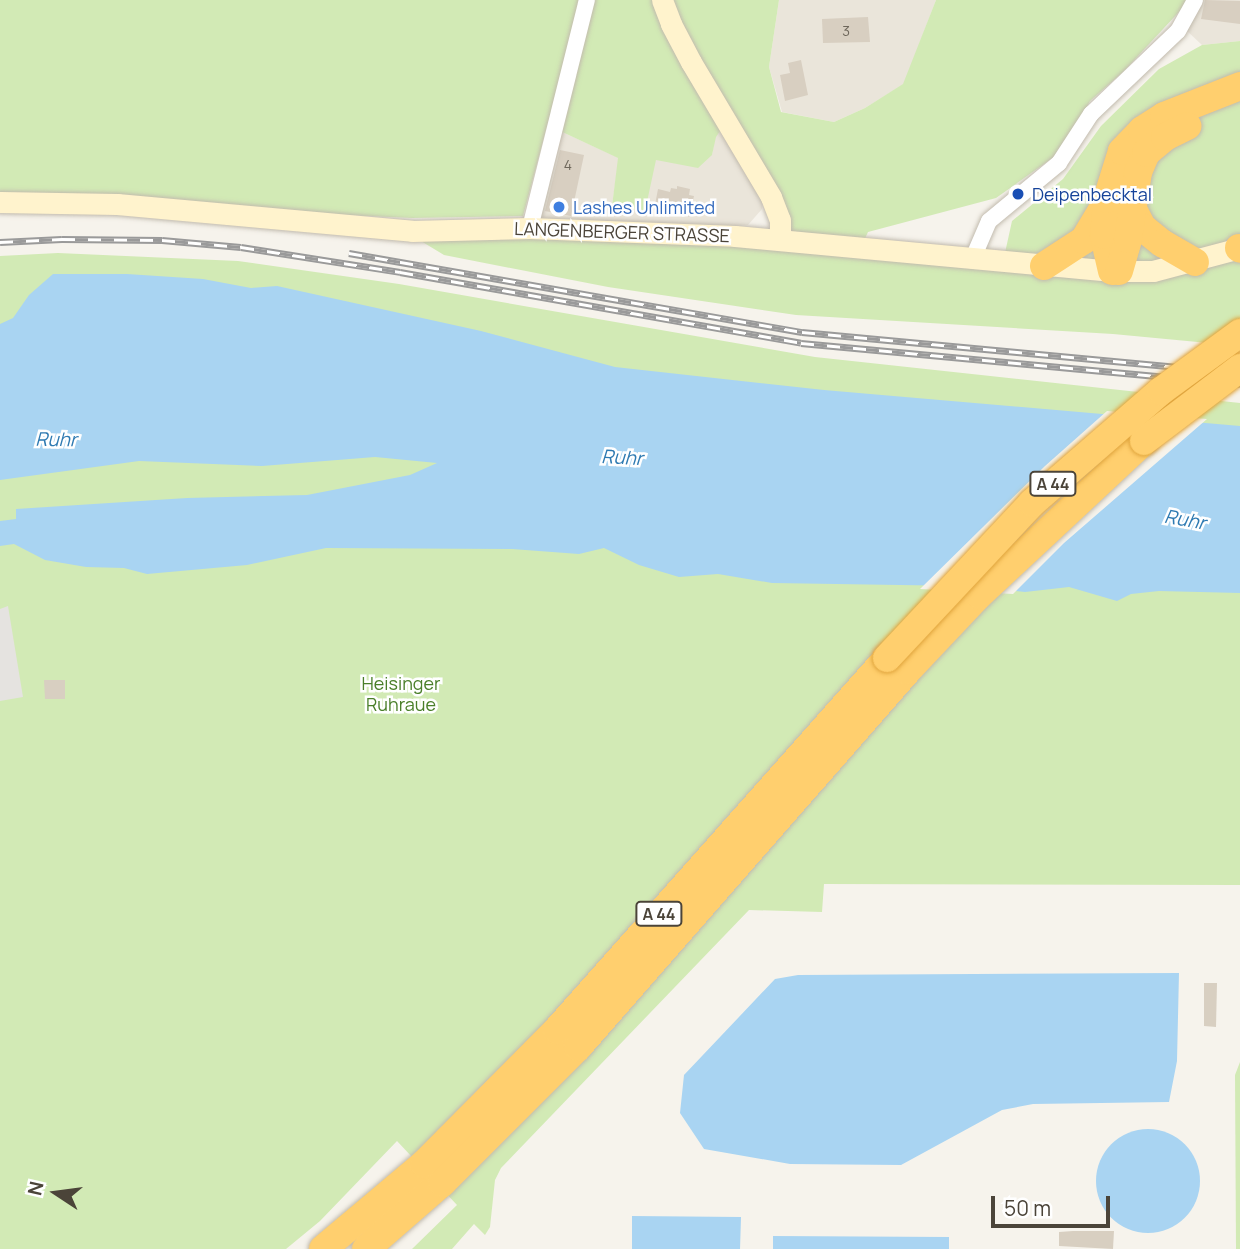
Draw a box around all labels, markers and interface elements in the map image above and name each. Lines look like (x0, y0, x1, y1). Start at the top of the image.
house number: 3 (842, 23, 850, 39)
house number: 4 (564, 157, 572, 173)
place label: Deipenbecktal (1032, 183, 1152, 205)
marker: Deipenbecktal (1010, 186, 1026, 202)
place label: Lashes Unlimited (573, 196, 715, 218)
marker: Lashes Unlimited (551, 199, 567, 215)
street label: LANGENBERGER STRASSE (514, 217, 730, 247)
water label: Ruhr (35, 428, 77, 452)
water label: Ruhr (601, 446, 643, 470)
road number: A 44 (1028, 471, 1078, 496)
water label: Ruhr (1163, 505, 1207, 535)
park label: Heisinger Ruhraue (361, 673, 441, 716)
road number: A 44 (634, 902, 684, 926)
north arrow (21, 1158, 91, 1228)
text: N (21, 1179, 50, 1198)
scale bar (995, 1182, 1114, 1226)
text: 50 m (1004, 1194, 1051, 1222)

